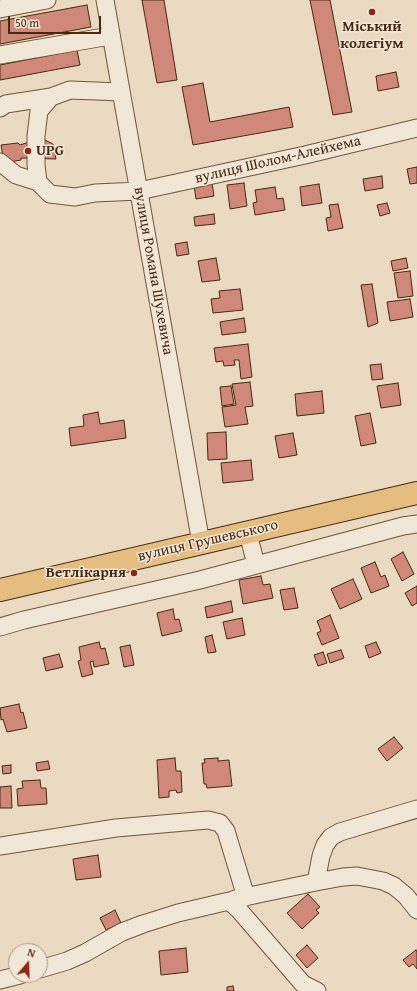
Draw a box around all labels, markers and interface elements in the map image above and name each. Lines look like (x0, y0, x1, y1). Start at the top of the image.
marker: Міський колегіум (367, 7, 377, 17)
scale bar (10, 8, 103, 34)
text: 50 m (15, 14, 39, 31)
place label: Міський колегіум (340, 18, 404, 53)
street label: вулиця Шолом-Алейхема (193, 132, 363, 188)
place label: UPG (36, 142, 64, 160)
marker: UPG (23, 146, 33, 156)
street label: вулиця Романа Шухевича (129, 185, 177, 357)
street label: вулиця Грушевського (136, 516, 280, 566)
place label: Ветлікарня (46, 564, 126, 582)
marker: Ветлікарня (129, 568, 139, 578)
north arrow (8, 943, 48, 983)
text: N (25, 944, 38, 961)

